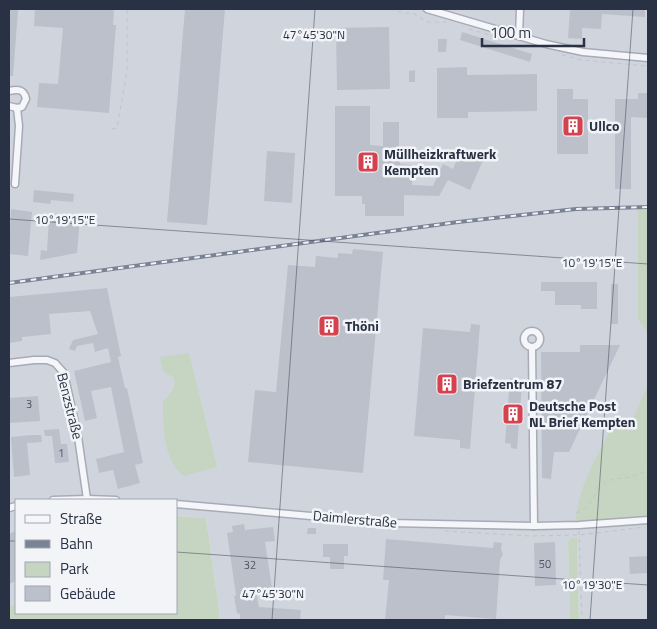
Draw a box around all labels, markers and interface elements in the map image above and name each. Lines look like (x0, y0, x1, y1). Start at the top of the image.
scale bar (482, 15, 584, 47)
text: 100 m (490, 21, 531, 44)
text: 47°45'30"N (283, 25, 345, 44)
building icon: Ullco (561, 114, 585, 138)
place label: Ullco (589, 115, 619, 136)
place label: Müllheizkraftwerk Kempten (384, 143, 497, 180)
building icon: Müllheizkraftwerk Kempten (356, 150, 380, 174)
text: 10°19'15"E (35, 210, 96, 229)
text: 10°19'15"E (562, 253, 623, 272)
building icon: Thöni (317, 314, 341, 338)
place label: Thöni (345, 315, 379, 336)
street label: Benzstraße (52, 370, 89, 441)
building icon: Briefzentrum 87 (435, 372, 459, 396)
place label: Briefzentrum 87 (463, 373, 562, 394)
place label: Deutsche Post NL Brief Kempten (529, 395, 636, 432)
house number: 3 (26, 396, 32, 412)
building icon: Deutsche Post NL Brief Kempten (501, 402, 525, 426)
house number: 1 (58, 445, 64, 461)
legend (15, 499, 178, 614)
street label: Daimlerstraße (312, 504, 398, 533)
text: Straße (60, 507, 102, 530)
text: Bahn (60, 532, 93, 555)
house number: 50 (539, 556, 551, 572)
text: Park (60, 557, 89, 580)
house number: 32 (244, 557, 256, 573)
text: 10°19'30"E (562, 575, 623, 594)
text: Gebäude (60, 582, 116, 605)
text: 47°45'30"N (242, 584, 304, 603)

